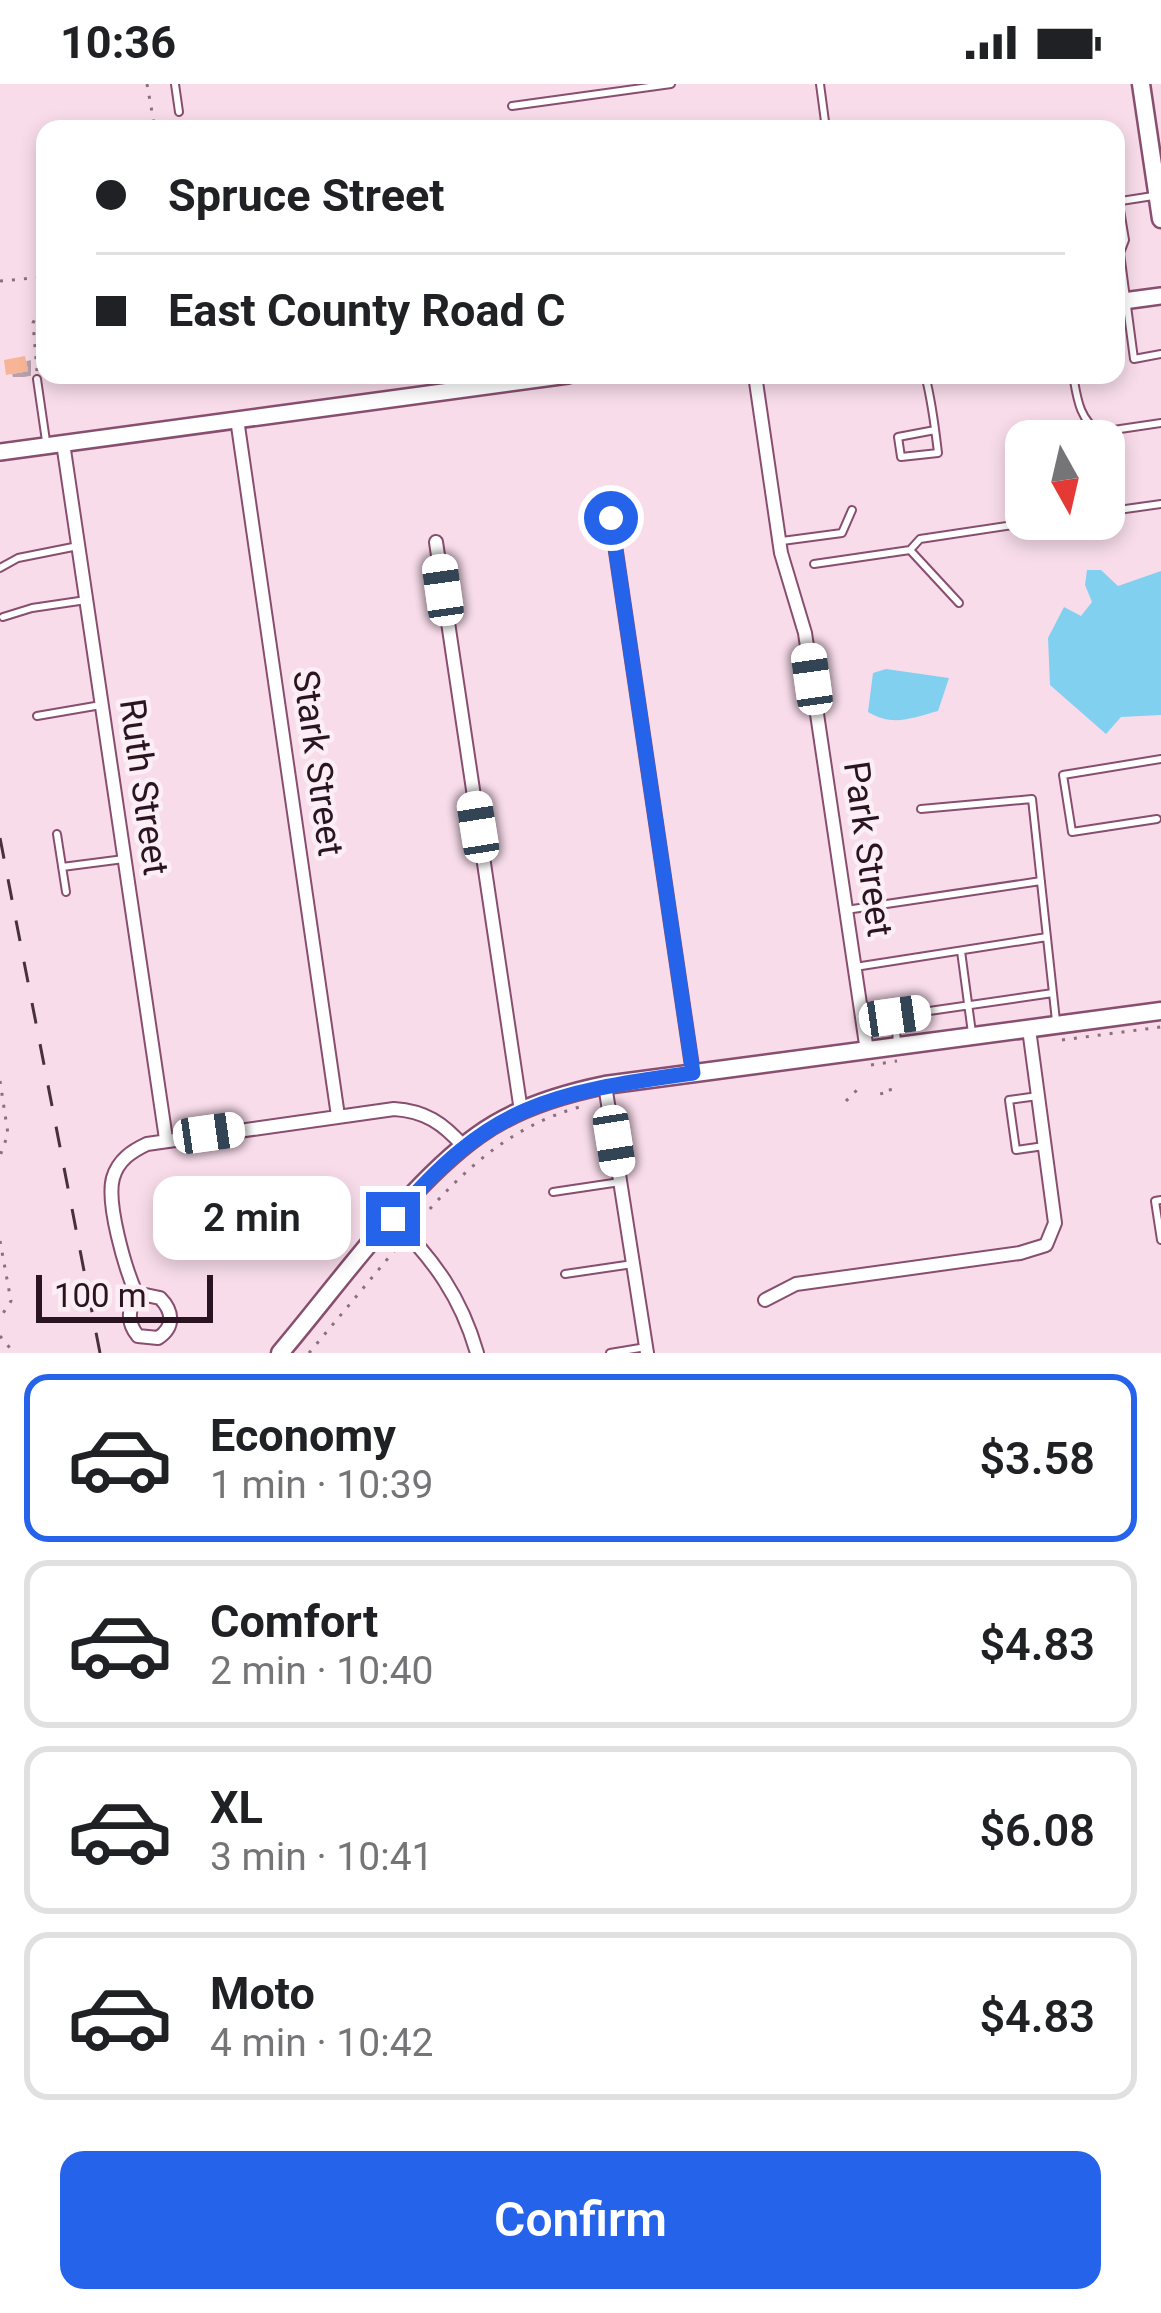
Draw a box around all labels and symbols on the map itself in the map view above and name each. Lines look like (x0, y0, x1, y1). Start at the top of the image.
north arrow (1005, 420, 1125, 540)
route start (584, 491, 638, 545)
car (420, 552, 466, 628)
car (789, 641, 835, 717)
street label: Stark Street (284, 667, 352, 859)
street label: Ruth Street (111, 696, 177, 878)
street label: Park Street (835, 759, 901, 939)
car (455, 789, 501, 865)
car (857, 993, 933, 1039)
car (591, 1103, 637, 1179)
car (171, 1110, 247, 1156)
callout: 2 min (153, 1177, 351, 1261)
route end (366, 1192, 420, 1246)
scale bar (36, 1269, 213, 1322)

